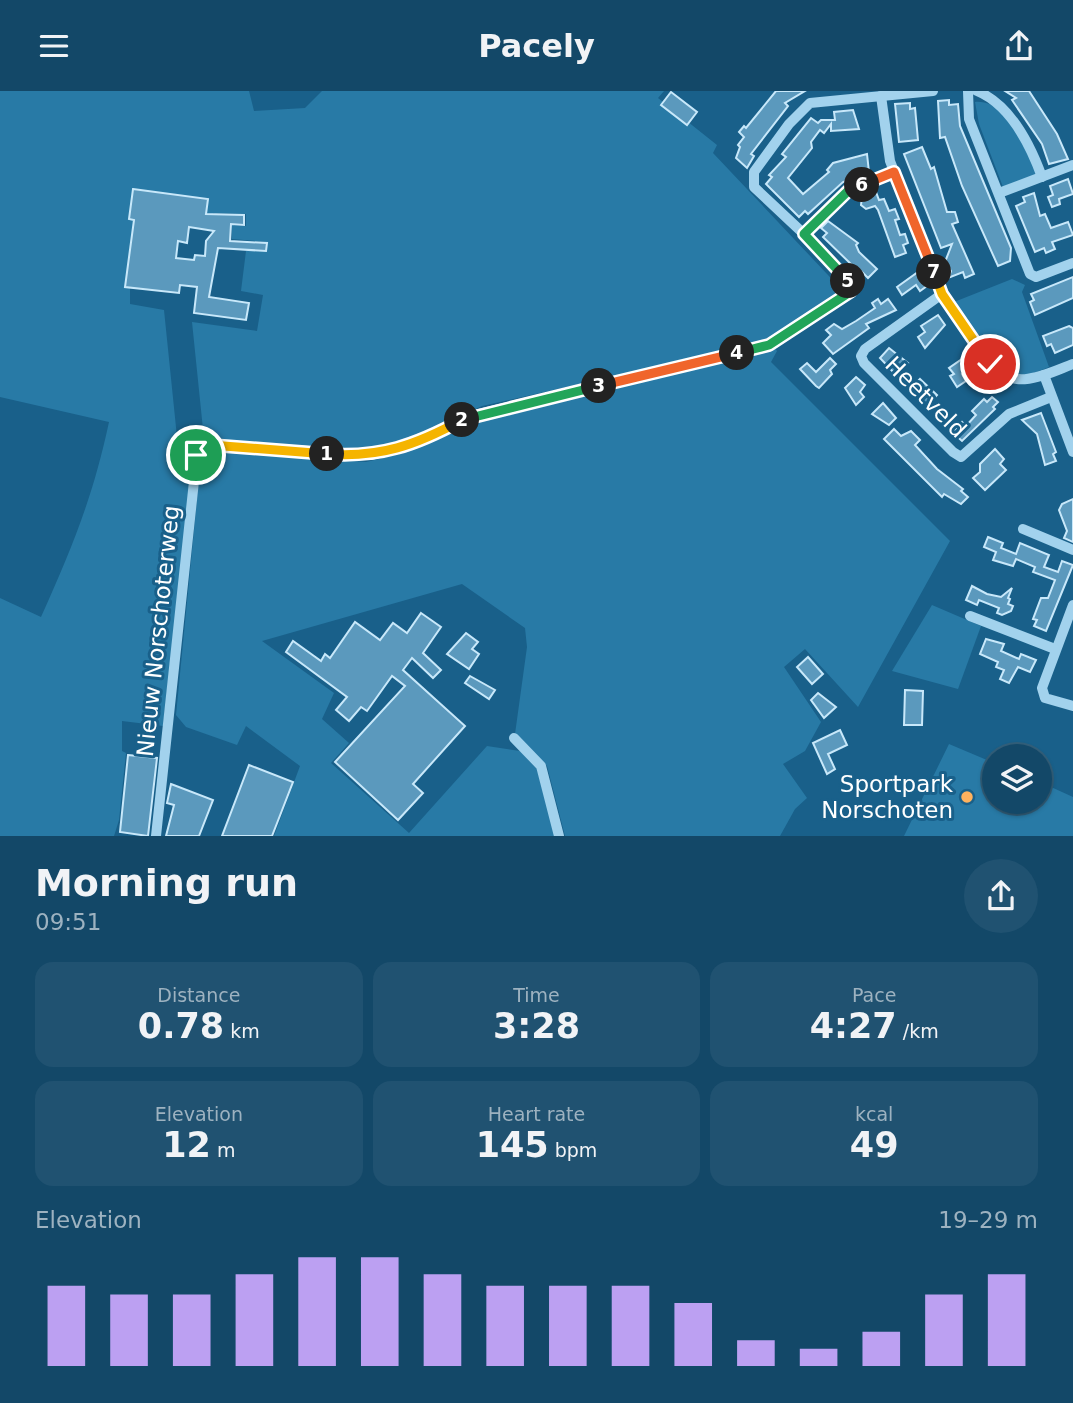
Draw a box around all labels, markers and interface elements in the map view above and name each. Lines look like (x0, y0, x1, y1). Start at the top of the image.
icon: menu (35, 27, 73, 65)
text: Pacely (478, 27, 595, 65)
icon: share (1000, 27, 1038, 65)
pin: 6 (844, 167, 880, 203)
text: 6 (855, 173, 868, 195)
pin: 7 (916, 255, 951, 289)
text: 7 (927, 260, 940, 282)
pin: 5 (830, 263, 866, 299)
text: 5 (841, 269, 854, 291)
pin (960, 334, 1020, 394)
pin: 4 (720, 335, 754, 371)
text: 4 (730, 341, 743, 363)
icon: check (971, 345, 1009, 383)
street label: Heetveld (880, 351, 972, 443)
pin: 3 (582, 369, 616, 403)
text: 3 (592, 374, 605, 396)
pin: 2 (444, 403, 480, 437)
text: 2 (455, 408, 468, 430)
pin (166, 425, 226, 485)
icon: arrive (177, 436, 215, 474)
pin: 1 (310, 437, 344, 471)
text: 1 (320, 442, 333, 464)
street label: Nieuw Norschoterweg (132, 504, 184, 758)
map controls (982, 744, 1052, 814)
button: layers (982, 744, 1052, 814)
place label: Sportpark Norschoten (821, 771, 954, 823)
marker: Sportpark Norschoten (959, 789, 975, 805)
button: share (964, 859, 1038, 933)
text: Morning run (35, 861, 298, 905)
text: 09:51 (35, 909, 101, 935)
text: Distance (157, 984, 240, 1006)
text: Time (513, 984, 560, 1006)
text: Pace (852, 984, 896, 1006)
text: 0.78 (138, 1006, 224, 1046)
text: 3:28 (493, 1006, 580, 1046)
text: 4:27 (810, 1006, 897, 1046)
text: km (224, 1020, 260, 1042)
text: /km (897, 1020, 939, 1042)
text: Elevation (155, 1103, 243, 1125)
text: Heart rate (488, 1103, 585, 1125)
text: kcal (855, 1103, 893, 1125)
text: 12 (162, 1125, 211, 1165)
text: 145 (476, 1125, 549, 1165)
text: 49 (850, 1125, 899, 1165)
text: m (211, 1139, 235, 1161)
text: bpm (549, 1139, 597, 1161)
text: Elevation (35, 1207, 142, 1233)
text: 19–29 m (938, 1207, 1038, 1233)

